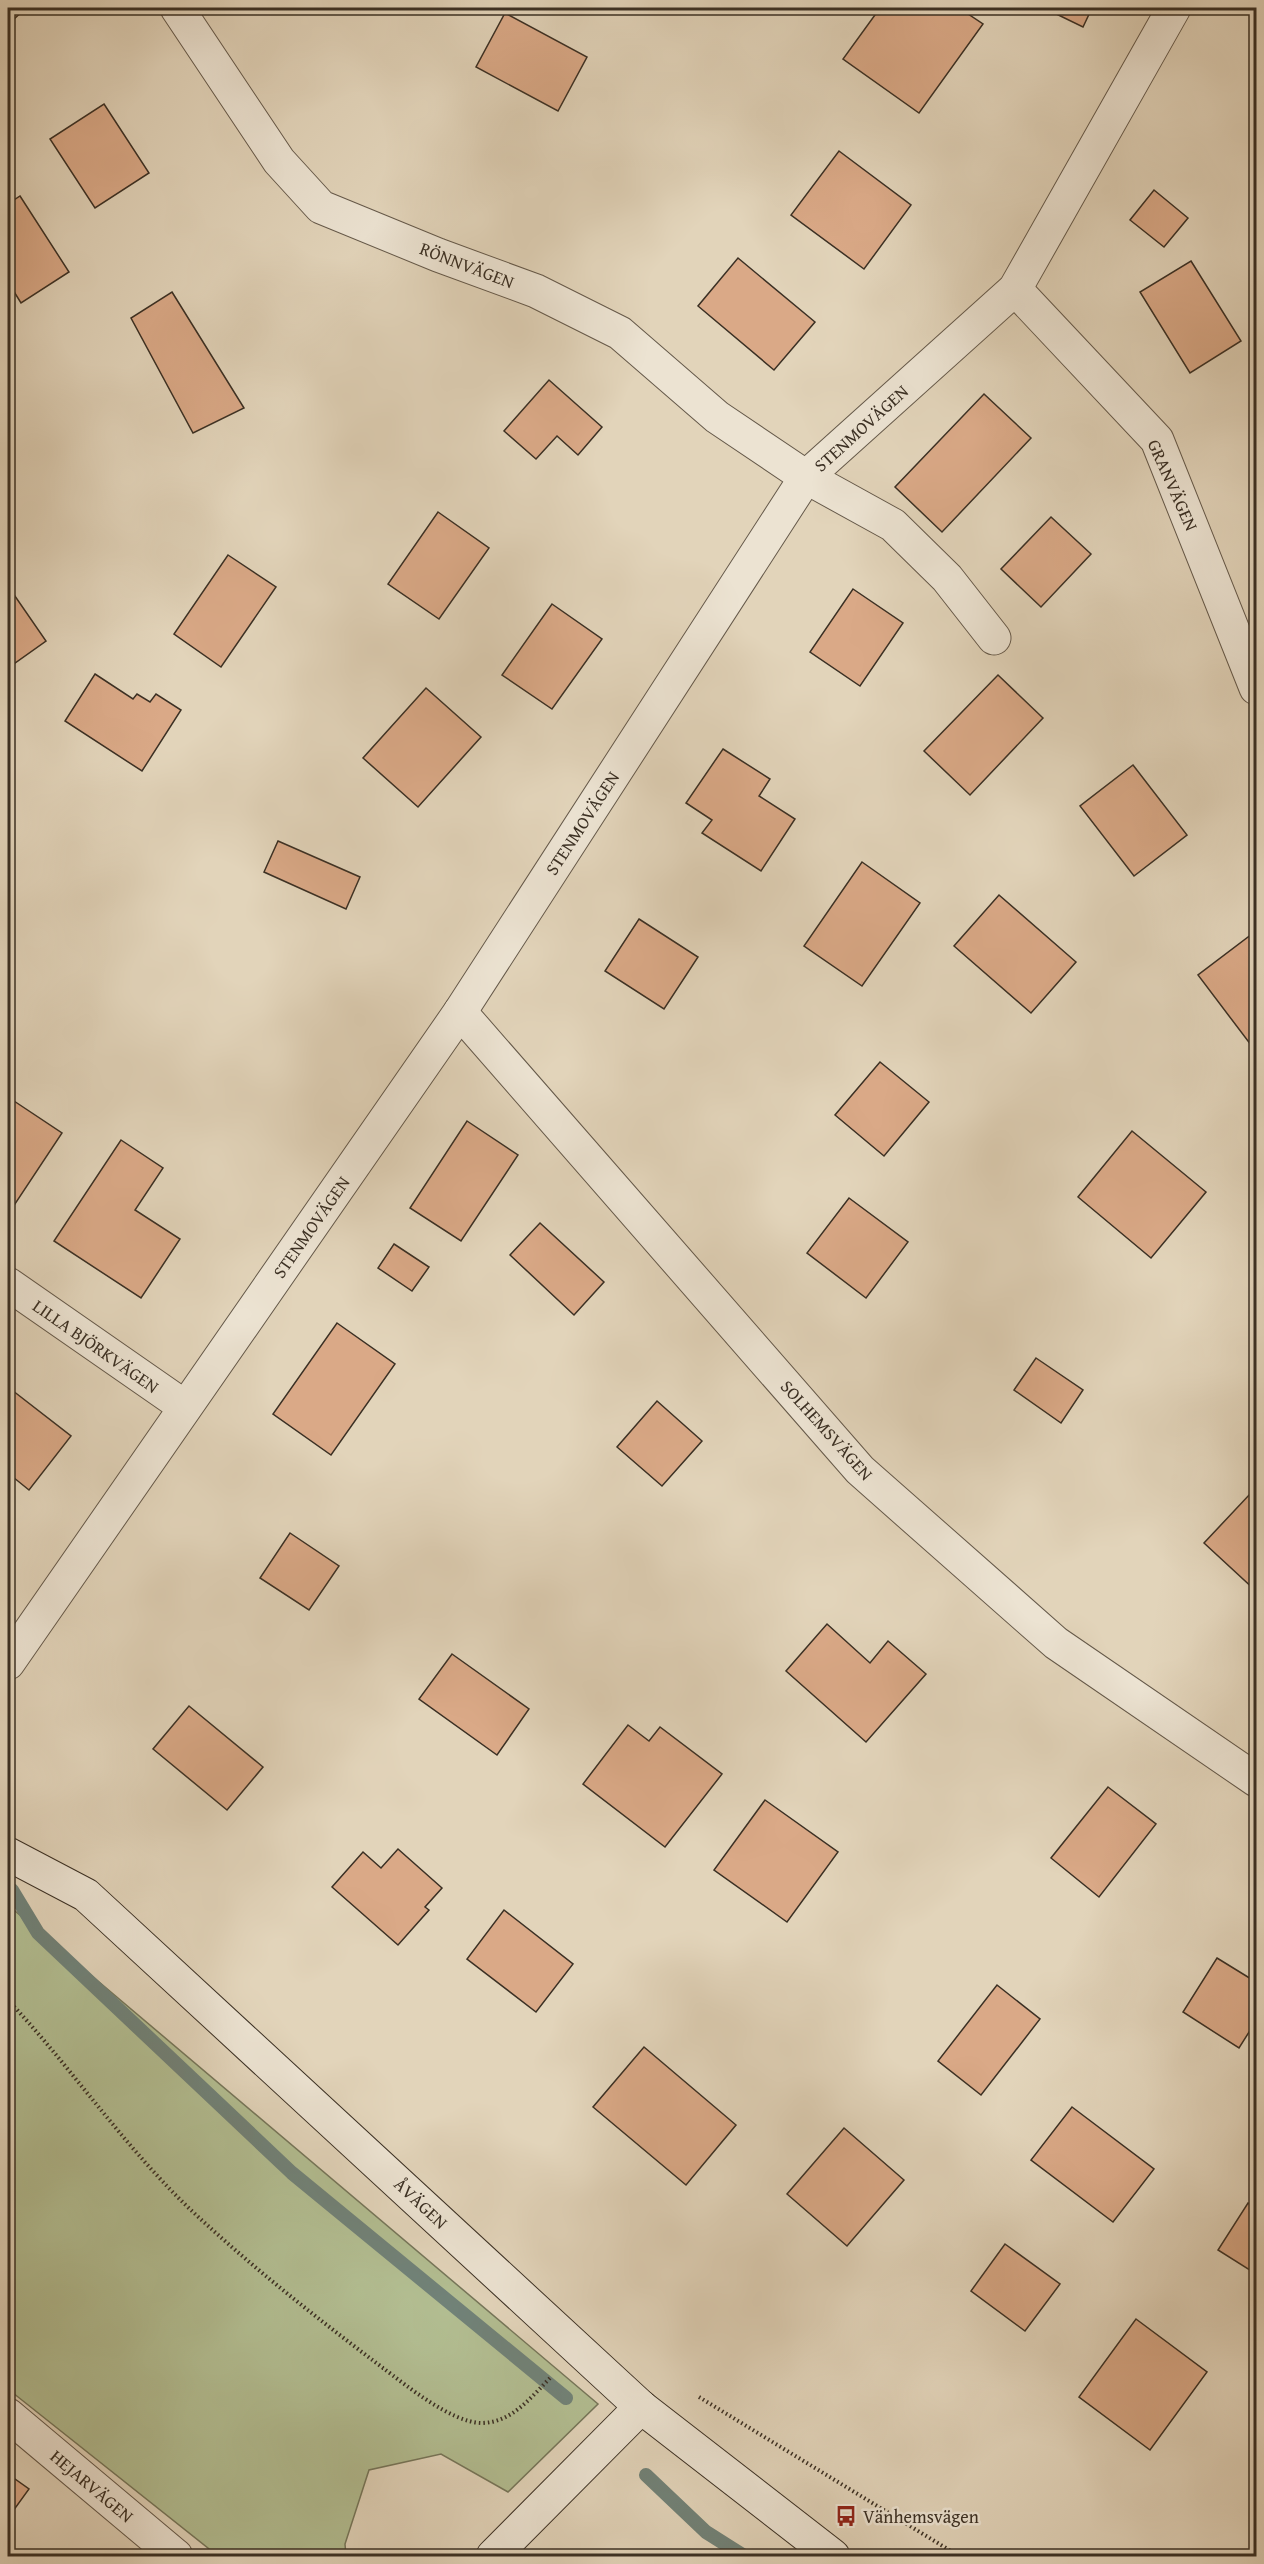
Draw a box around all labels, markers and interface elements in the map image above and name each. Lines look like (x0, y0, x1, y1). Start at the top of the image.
street label: RÖNNVÄGEN (416, 235, 518, 295)
street label: STENMOVÄGEN (808, 378, 914, 478)
street label: GRANVÄGEN (1141, 435, 1205, 535)
street label: STENMOVÄGEN (538, 766, 626, 880)
street label: STENMOVÄGEN (266, 1170, 356, 1284)
street label: LILLA BJÖRKVÄGEN (27, 1292, 165, 1400)
street label: SOLHEMSVÄGEN (774, 1374, 880, 1486)
street label: ÅVÄGEN (388, 2171, 454, 2235)
street label: HEJARVÄGEN (44, 2443, 140, 2529)
place label: Vänhemsvägen (863, 2503, 979, 2530)
bus stop icon: Vänhemsvägen (834, 2504, 858, 2528)

